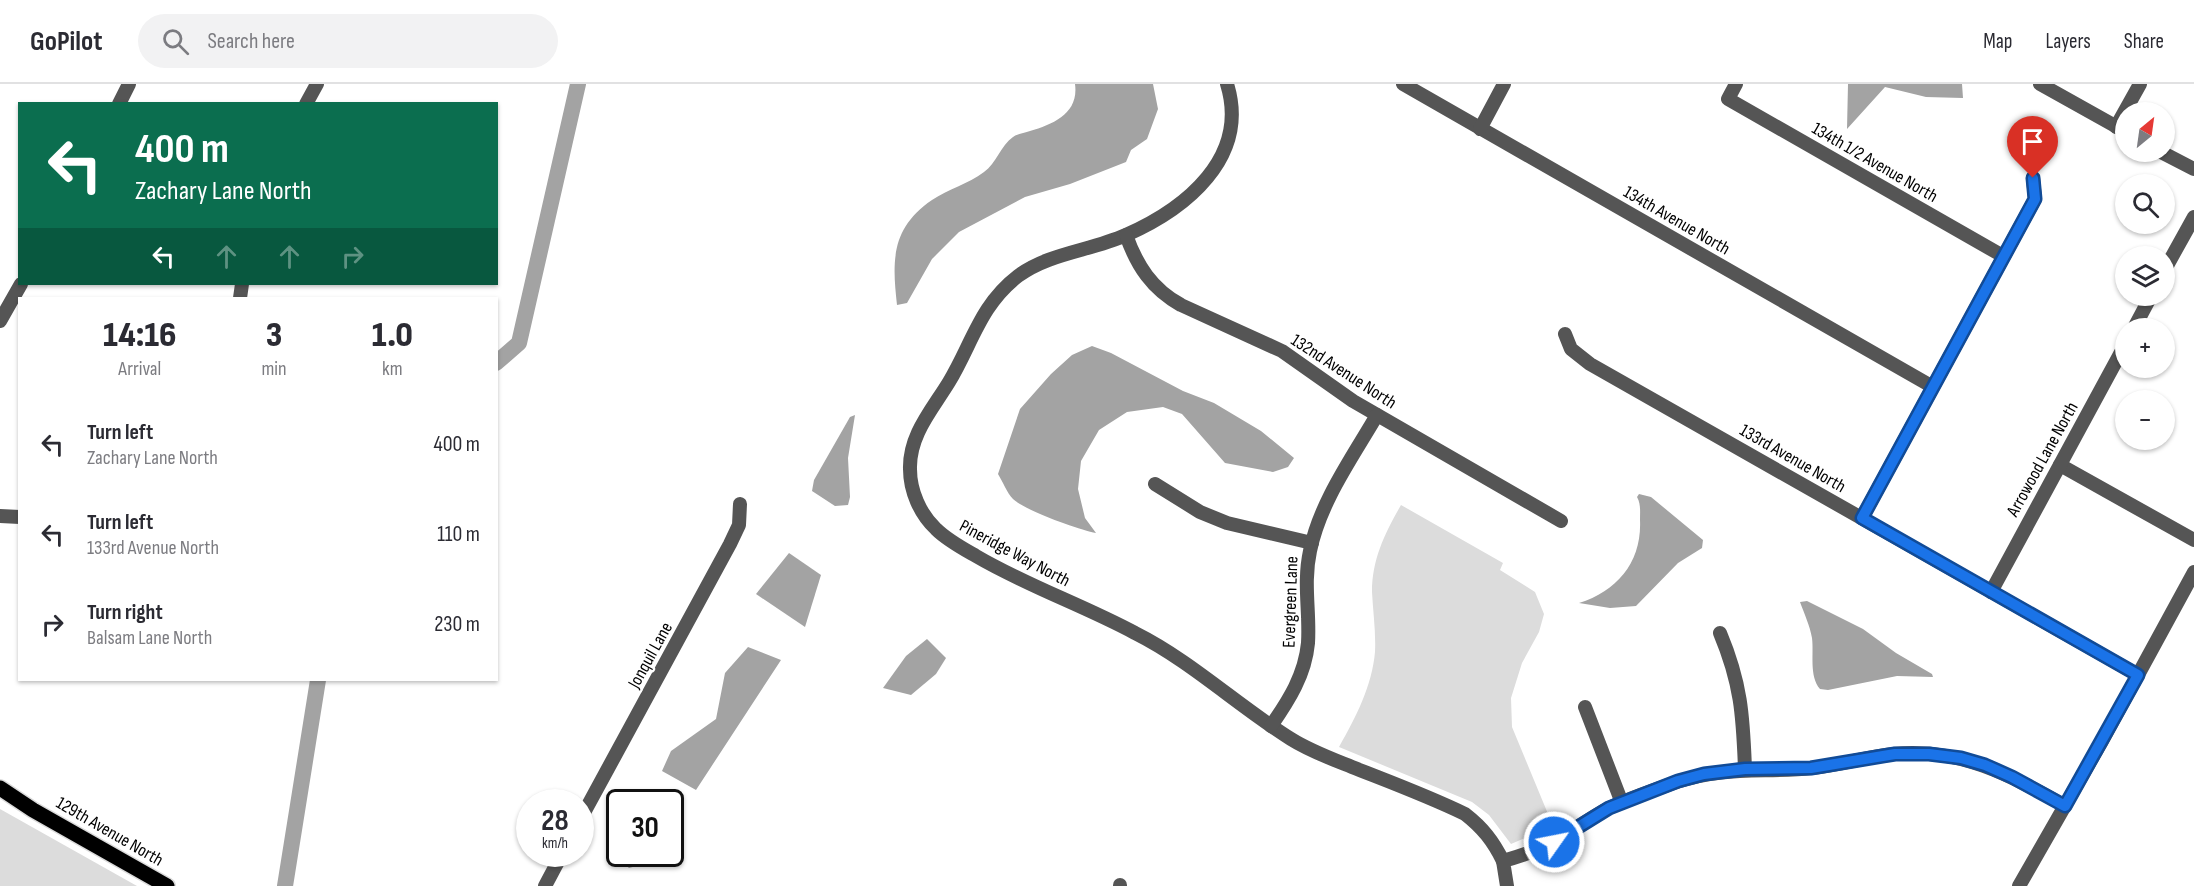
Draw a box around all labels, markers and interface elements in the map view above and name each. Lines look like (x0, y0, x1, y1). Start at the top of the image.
search box (138, 14, 558, 68)
text: GoPilot (30, 25, 102, 58)
icon: search (159, 25, 192, 58)
text: Search here (207, 28, 295, 55)
text: Map (1983, 29, 2012, 54)
text: Layers (2045, 29, 2091, 54)
text: Share (2124, 29, 2164, 54)
north arrow (2115, 102, 2175, 162)
map controls (2115, 102, 2175, 450)
pin (2007, 116, 2058, 178)
street label: 134th 1/2 Avenue North (1808, 118, 1941, 207)
text: 400 m (135, 124, 229, 175)
icon: arrive (2016, 125, 2049, 158)
icon: left (36, 126, 114, 204)
button: search (2115, 174, 2175, 234)
text: Zachary Lane North (135, 175, 312, 207)
street label: 134th Avenue North (1620, 181, 1734, 259)
icon: left (147, 240, 180, 273)
icon: ahead (210, 240, 243, 273)
icon: ahead (273, 240, 306, 273)
icon: right (336, 240, 369, 273)
button: layers (2115, 246, 2175, 306)
text: 14:16 (103, 314, 177, 357)
text: 3 (266, 314, 282, 357)
text: 1.0 (372, 314, 413, 357)
button: + (2115, 318, 2175, 378)
street label: 132nd Avenue North (1287, 330, 1400, 413)
text: Arrival (118, 357, 161, 381)
text: min (262, 357, 287, 381)
text: km (382, 357, 403, 381)
button: − (2115, 390, 2175, 450)
street label: Arrowood Lane North (2002, 398, 2083, 521)
text: Turn left (87, 419, 153, 446)
street label: 133rd Avenue North (1736, 420, 1849, 497)
icon: left (36, 428, 69, 461)
text: 400 m (434, 431, 480, 458)
text: Zachary Lane North (87, 446, 218, 470)
text: Turn left (87, 509, 153, 536)
street label: Pineridge Way North (956, 515, 1074, 591)
icon: left (36, 518, 69, 551)
text: 110 m (437, 521, 480, 548)
text: 133rd Avenue North (87, 536, 219, 560)
street label: Evergreen Lane (1278, 556, 1303, 648)
text: Turn right (87, 599, 163, 626)
icon: right (36, 608, 69, 641)
text: 230 m (434, 611, 480, 638)
street label: Jonquil Lane (623, 619, 677, 693)
text: Balsam Lane North (87, 626, 212, 650)
speed limit sign: 30 (606, 789, 684, 867)
street label: 129th Avenue North (52, 792, 167, 871)
text: 28 (541, 803, 569, 839)
position arrow (1522, 810, 1586, 874)
text: km/h (542, 834, 568, 853)

